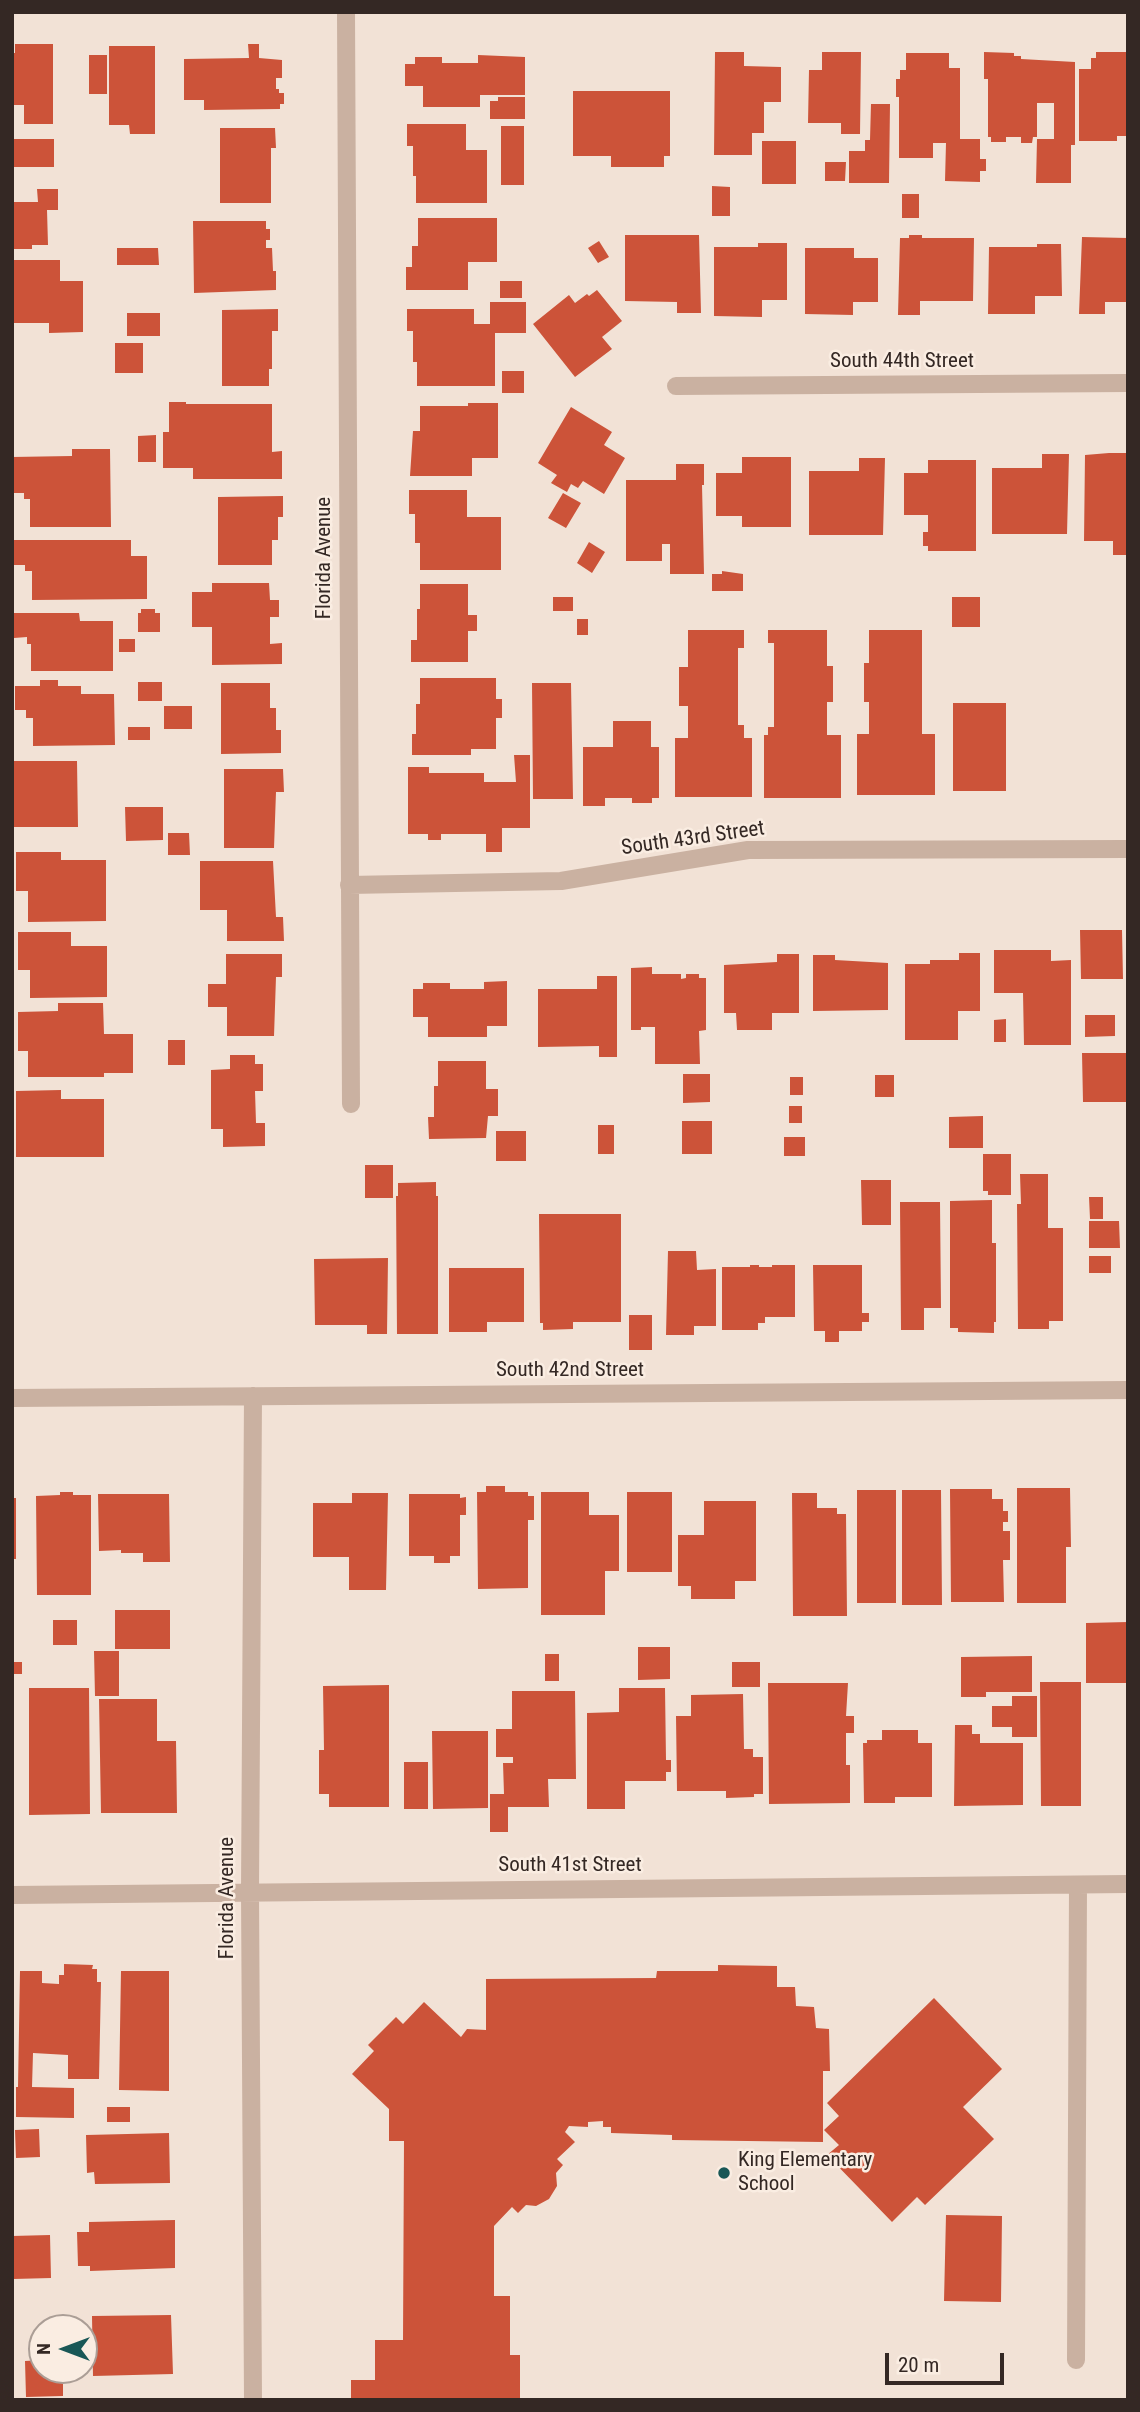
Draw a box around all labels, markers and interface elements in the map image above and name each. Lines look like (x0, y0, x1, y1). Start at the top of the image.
street label: South 44th Street (830, 349, 974, 375)
street label: Florida Avenue (312, 497, 338, 619)
street label: South 43rd Street (620, 816, 766, 862)
street label: South 42nd Street (496, 1358, 644, 1384)
street label: Florida Avenue (215, 1837, 241, 1959)
street label: South 41st Street (498, 1853, 642, 1879)
place label: King Elementary School (738, 2148, 872, 2198)
marker: King Elementary School (716, 2165, 732, 2181)
north arrow (28, 2314, 98, 2384)
scale bar (888, 2338, 1007, 2382)
text: N (32, 2343, 55, 2355)
text: 20 m (898, 2353, 939, 2377)

